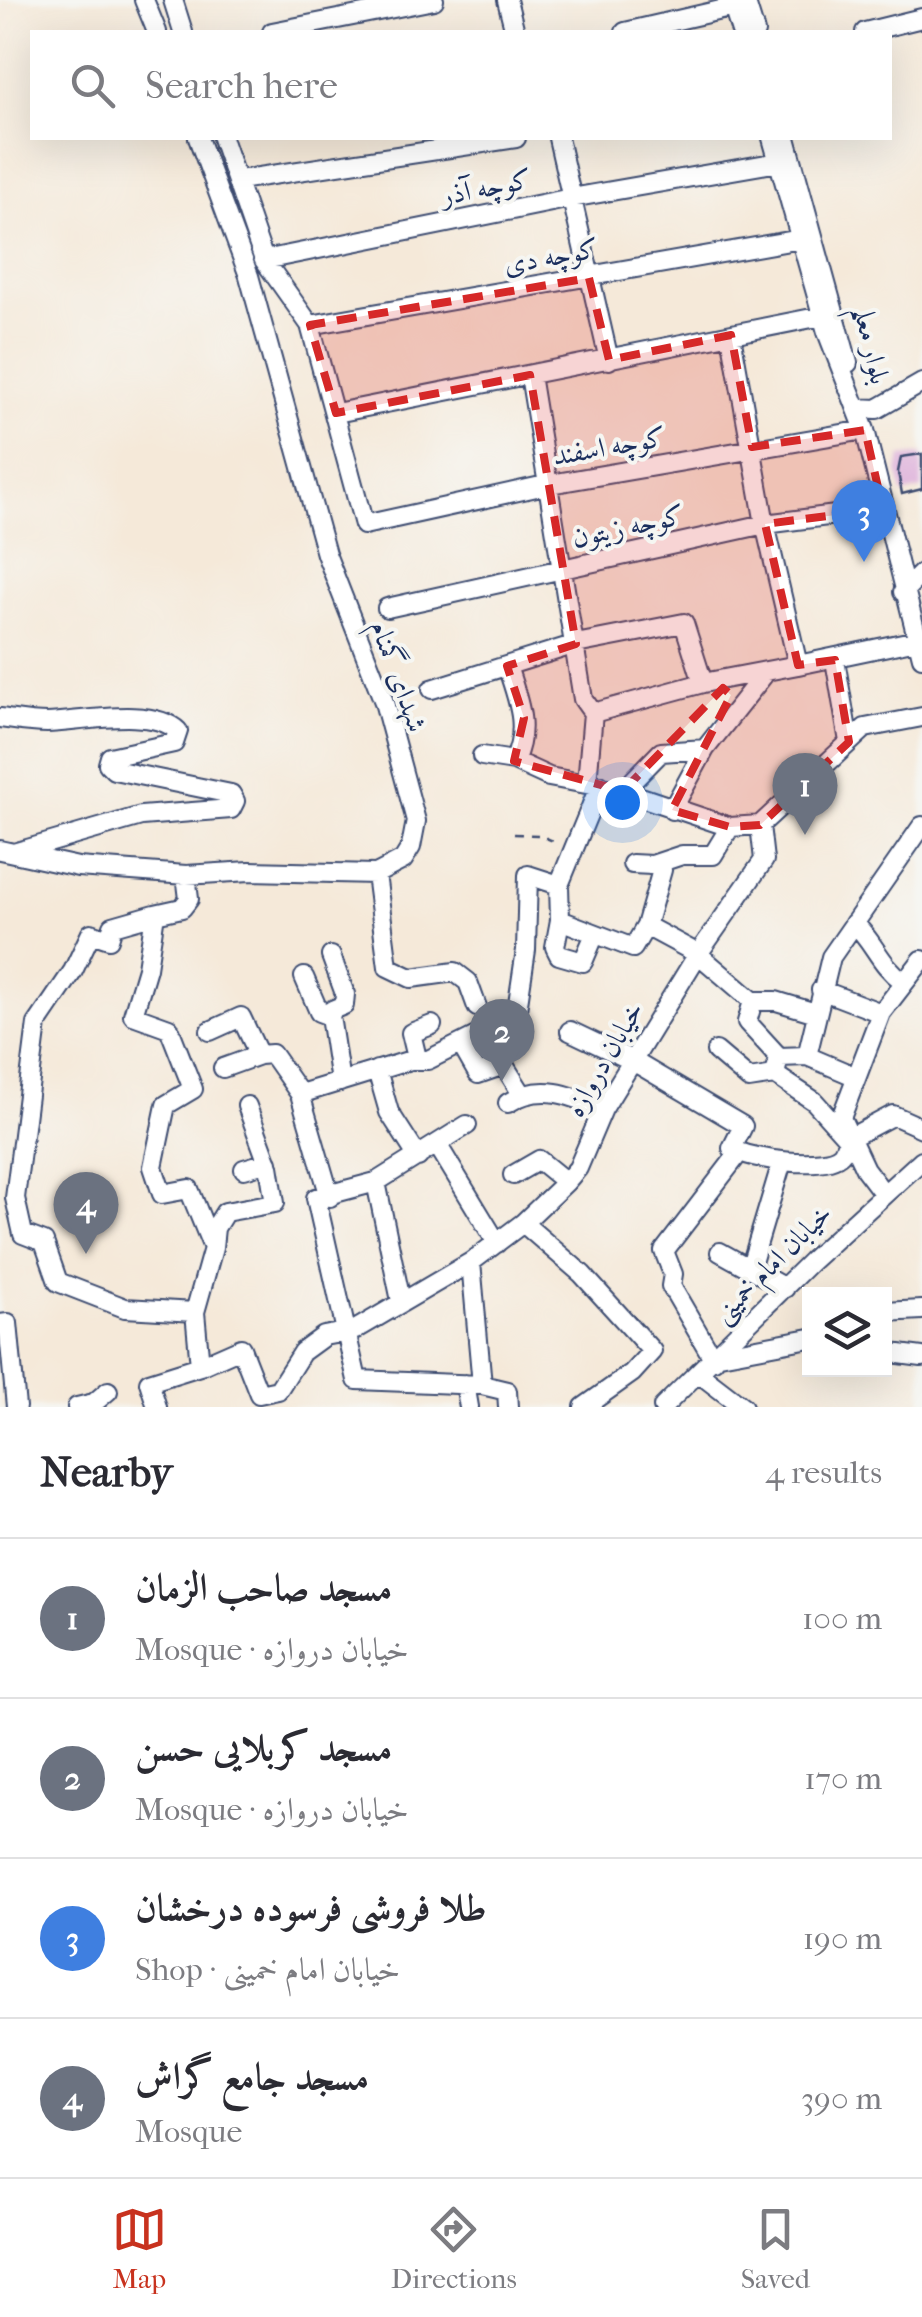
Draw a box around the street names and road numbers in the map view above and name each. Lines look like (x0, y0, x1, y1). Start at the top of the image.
street label: کوچه آذر (435, 162, 535, 215)
street label: کوچه دی (501, 231, 602, 284)
street label: بلوار معلم (835, 303, 897, 390)
street label: کوچه اسفند (550, 420, 669, 475)
street label: کوچه زیتون (569, 498, 688, 557)
street label: شهدای گمنام (356, 615, 436, 739)
street label: خیابان دروازه (558, 995, 650, 1123)
street label: خیابان امام خمینی (706, 1197, 844, 1335)

